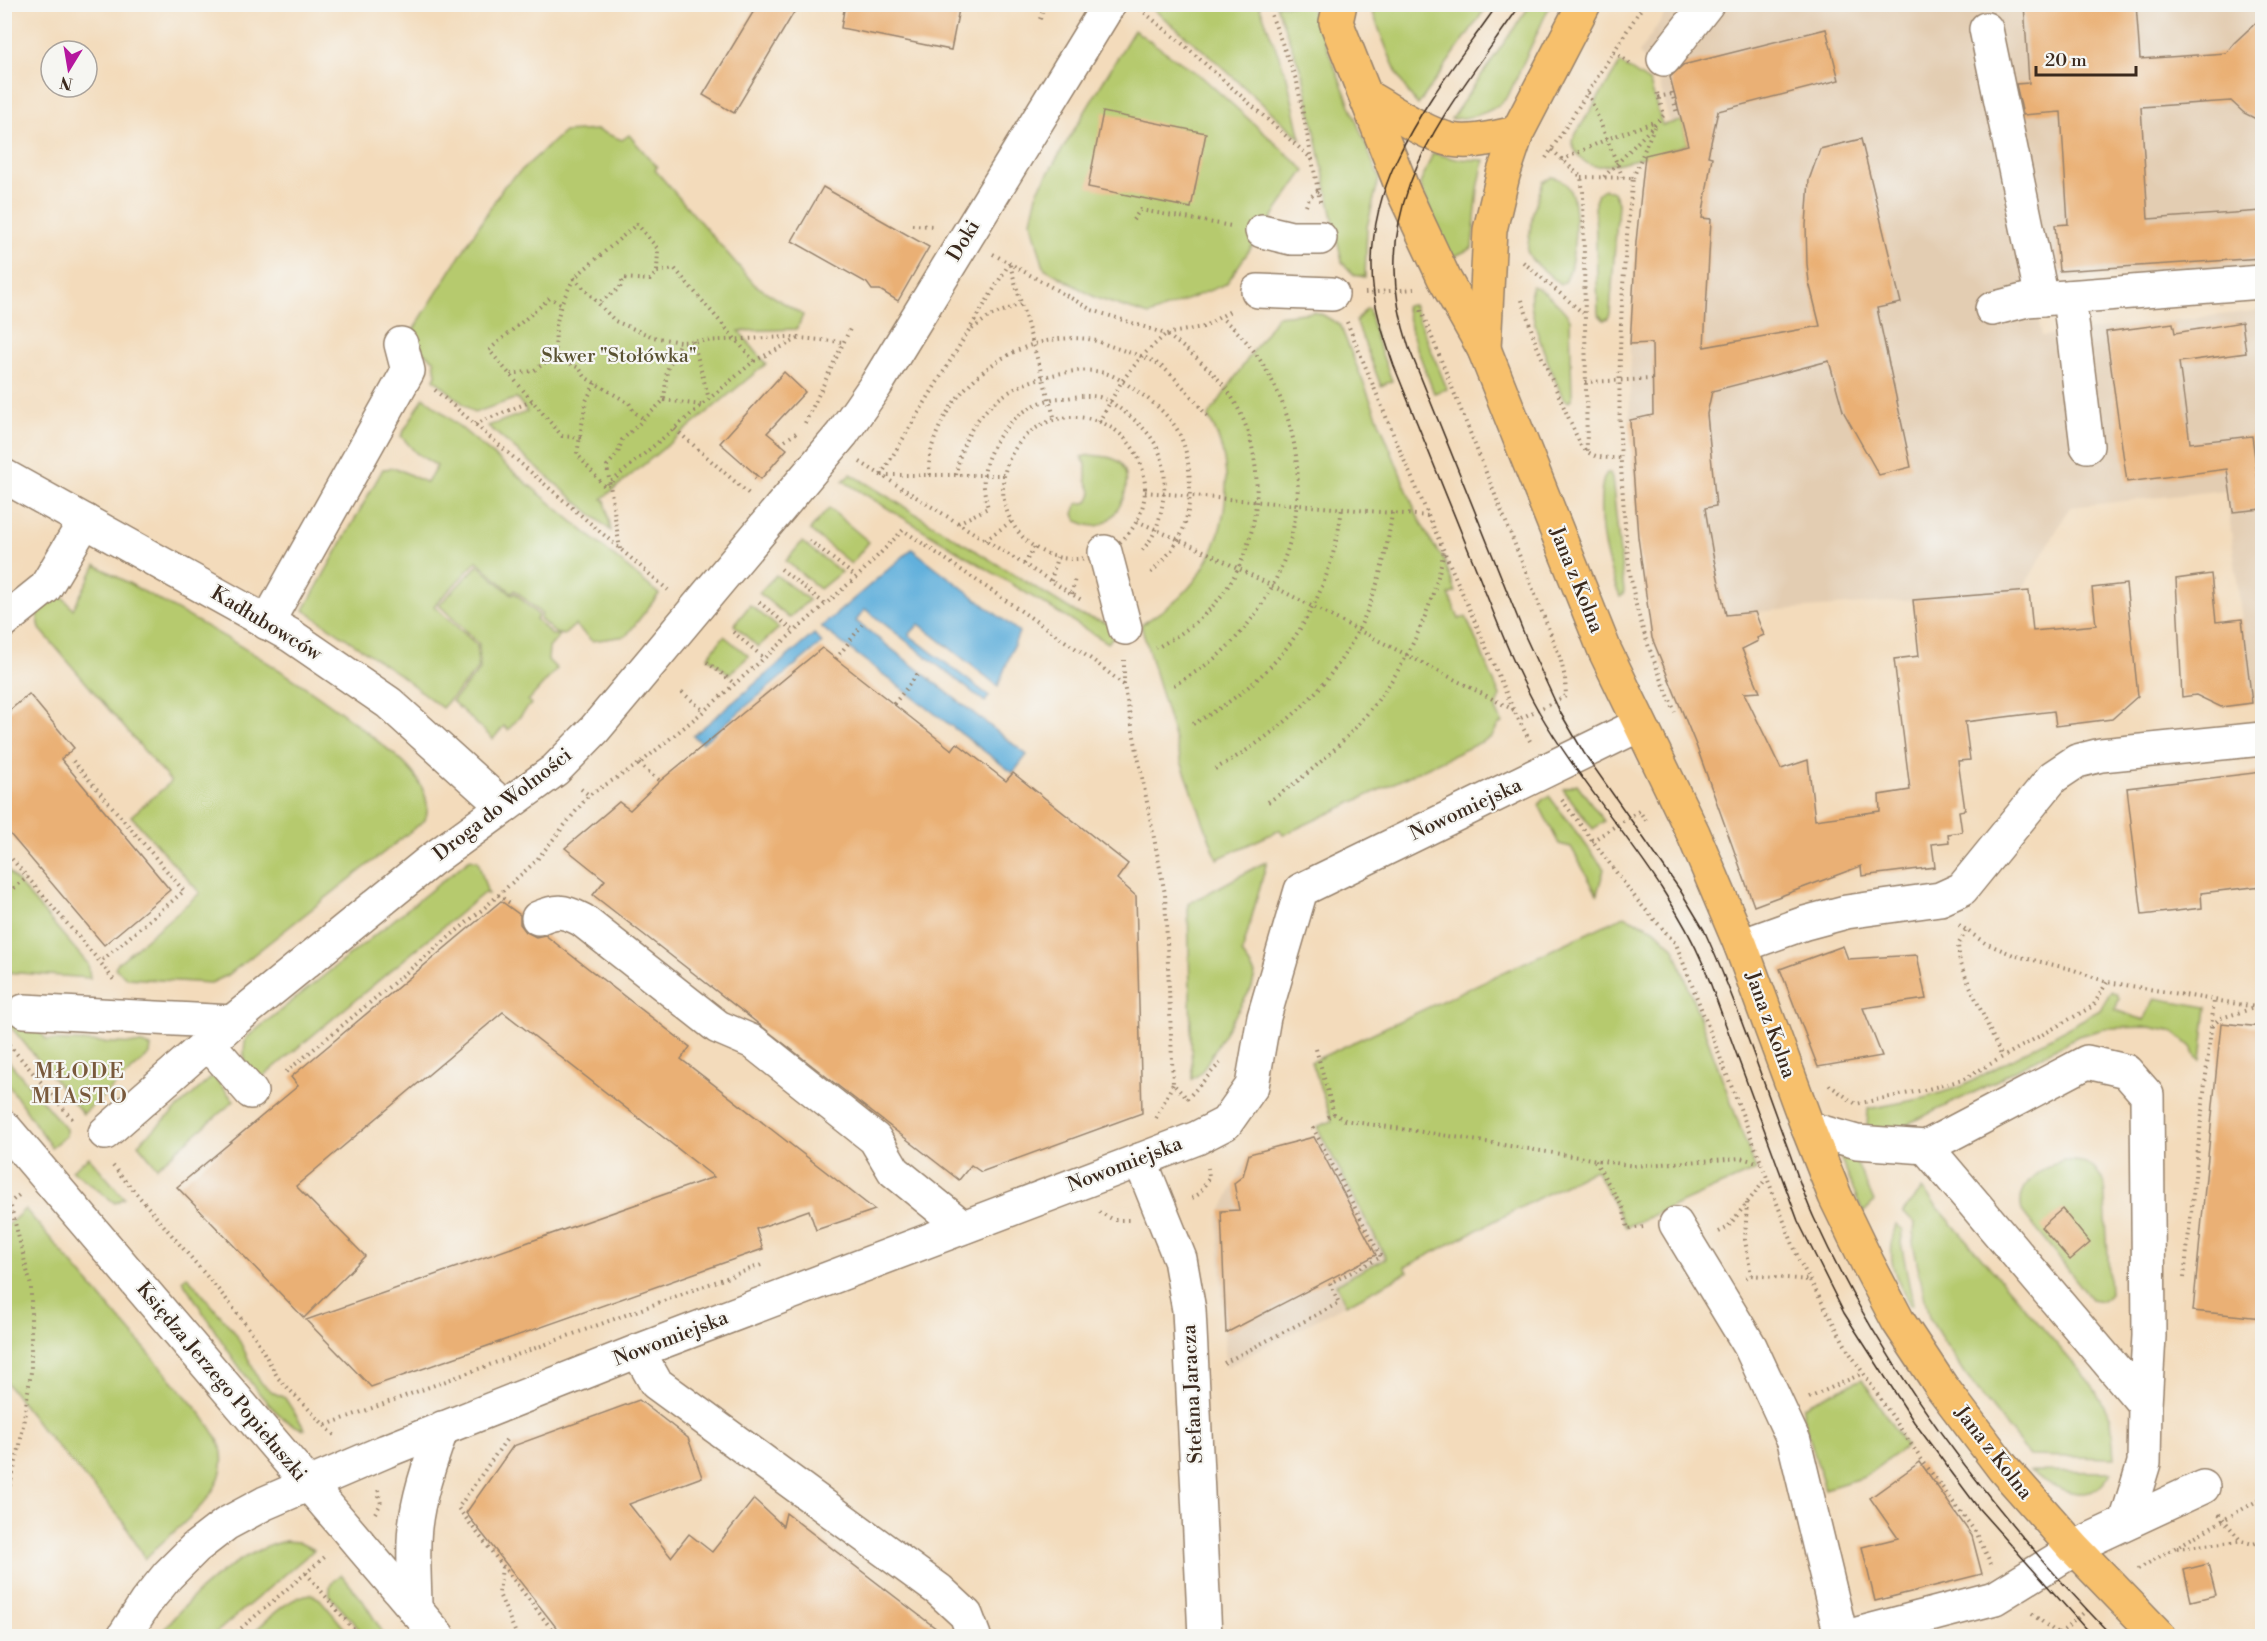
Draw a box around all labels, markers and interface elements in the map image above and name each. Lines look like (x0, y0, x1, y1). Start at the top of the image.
north arrow (39, 39, 99, 99)
scale bar (2036, 39, 2136, 77)
text: 20 m (2045, 49, 2087, 72)
text: N (58, 72, 74, 94)
street label: Doki (942, 215, 986, 266)
park label: Skwer "Stołówka" (541, 344, 697, 369)
street label: Jana z Kolna (1543, 522, 1609, 637)
street label: Kadłubowców (206, 581, 327, 667)
street label: Droga do Wolności (429, 743, 578, 867)
street label: Nowomiejska (1406, 773, 1527, 847)
street label: Jana z Kolna (1739, 967, 1801, 1083)
district label: MŁODE MIASTO (32, 1058, 128, 1110)
street label: Nowomiejska (1064, 1131, 1187, 1198)
street label: Księdza Jerzego Popiełuszki (130, 1277, 312, 1487)
street label: Nowomiejska (610, 1305, 733, 1372)
street label: Stefana Jaracza (1177, 1323, 1209, 1464)
street label: Jana z Kolna (1948, 1400, 2038, 1506)

